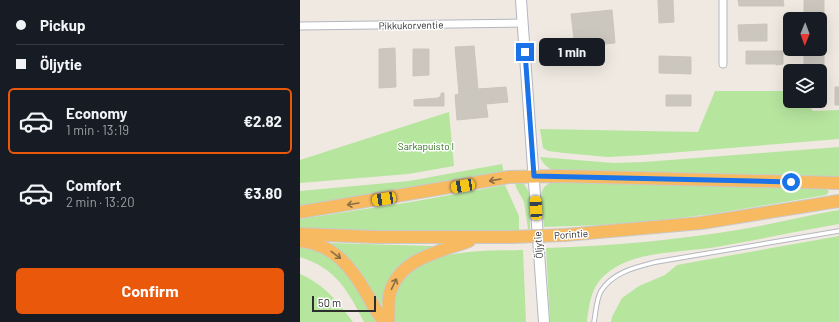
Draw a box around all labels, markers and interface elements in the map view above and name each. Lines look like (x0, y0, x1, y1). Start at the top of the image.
north arrow (783, 12, 827, 56)
map controls (783, 12, 827, 108)
text: Pickup (40, 16, 86, 34)
street label: Pikkukorventie (378, 18, 444, 32)
callout: 1 min (539, 38, 605, 66)
route end (516, 43, 534, 61)
text: 1 min (558, 44, 586, 60)
text: Öljytie (40, 55, 82, 73)
button: layers (783, 64, 827, 108)
icon: car (18, 103, 54, 139)
text: Economy (66, 104, 127, 122)
text: €2.82 (244, 112, 282, 130)
text: 1 min · 13:19 (66, 122, 129, 138)
park label: Sarkapuisto I (398, 140, 454, 152)
route start (782, 173, 800, 191)
icon: car (18, 175, 54, 211)
text: Comfort (66, 176, 121, 194)
one-way arrow (489, 176, 502, 184)
car (450, 178, 476, 194)
text: €3.80 (244, 184, 282, 202)
car (371, 191, 397, 207)
text: 2 min · 13:20 (66, 194, 135, 210)
car (529, 196, 543, 220)
one-way arrow (347, 200, 360, 208)
street label: Porintie (553, 227, 589, 241)
street label: Öljytie (531, 231, 545, 259)
one-way arrow (330, 251, 341, 259)
button: Confirm (16, 268, 284, 314)
one-way arrow (391, 278, 398, 290)
scale bar (312, 294, 376, 313)
text: 50 m (318, 296, 341, 309)

